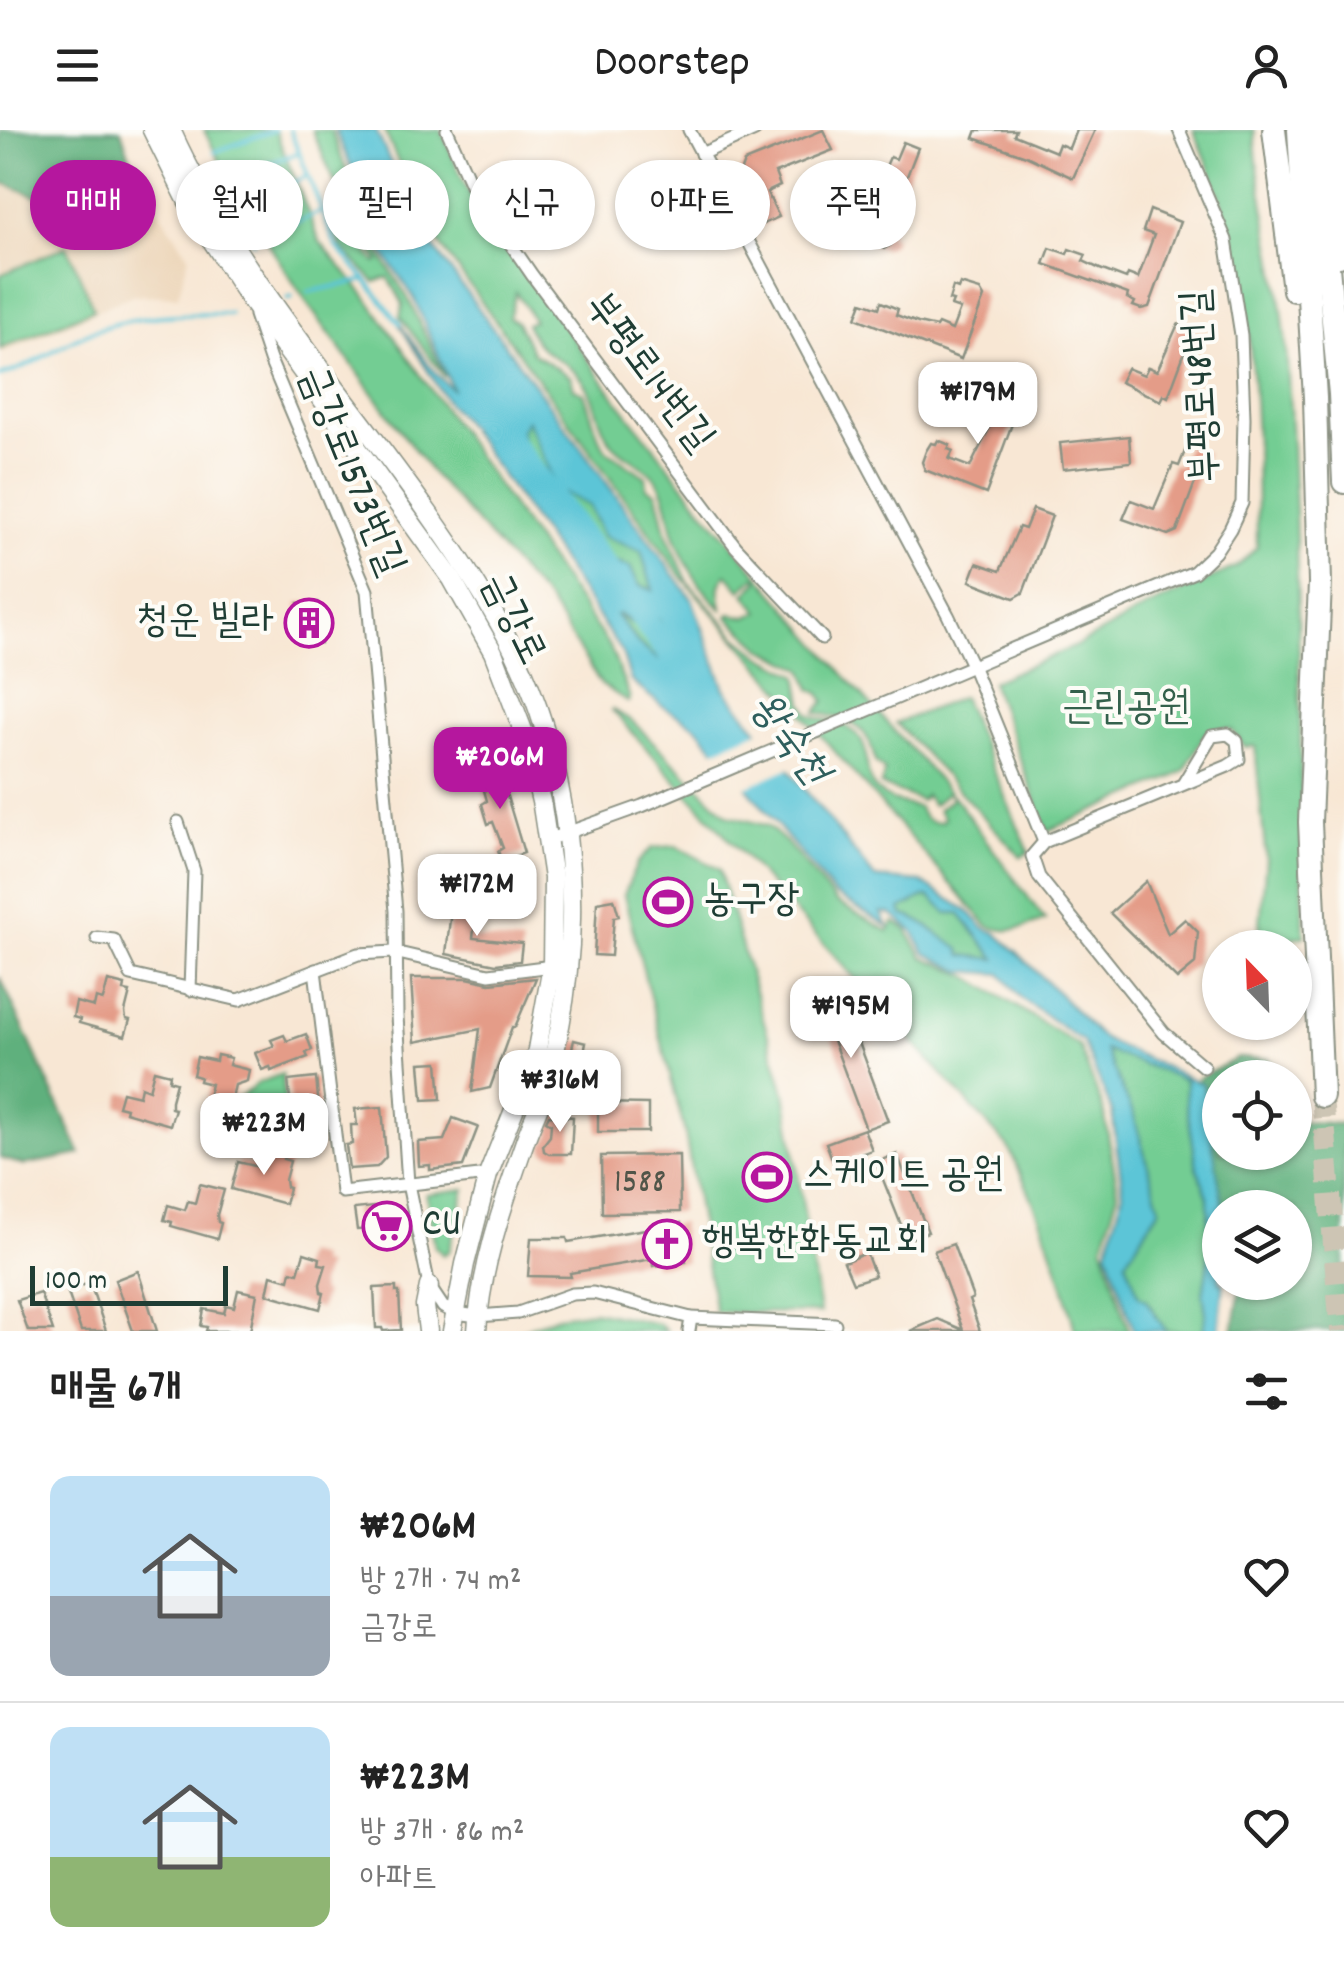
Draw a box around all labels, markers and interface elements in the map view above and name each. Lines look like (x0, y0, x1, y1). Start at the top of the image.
text: Doorstep (594, 33, 750, 97)
icon: menu (50, 38, 105, 93)
icon: person (1239, 38, 1294, 93)
chip: 매매 (30, 160, 156, 250)
chip: 월세 (176, 160, 303, 250)
chip: 필터 (323, 160, 449, 250)
chip: 신규 (469, 160, 595, 250)
chip: 아파트 (615, 160, 770, 250)
chip: 주택 (790, 160, 916, 250)
street label: 부평로14번길 (568, 282, 726, 466)
street label: 부평로48번길 (1170, 288, 1238, 484)
street label: 금강로1573번길 (281, 359, 417, 585)
pin: ₩179M (908, 362, 1048, 447)
text: ₩179M (940, 371, 1016, 417)
street label: 금강로 (464, 564, 558, 676)
place label: 청운 빌라 (136, 595, 274, 652)
building icon: 청운 빌라 (283, 597, 335, 649)
water label: 왕숙천 (733, 682, 844, 803)
park label: 근린공원 (1062, 682, 1190, 739)
pin: ₩206M (430, 727, 570, 812)
text: ₩206M (456, 736, 544, 782)
pin: ₩172M (407, 854, 547, 939)
text: ₩172M (440, 863, 514, 909)
place label: 농구장 (703, 874, 800, 931)
sports icon: 농구장 (642, 876, 694, 928)
north arrow (1202, 930, 1312, 1040)
map controls (1202, 930, 1312, 1300)
pin: ₩195M (781, 976, 921, 1061)
text: ₩195M (812, 985, 890, 1031)
pin: ₩316M (490, 1050, 630, 1135)
text: ₩316M (521, 1059, 599, 1105)
button: locate (1202, 1060, 1312, 1170)
pin: ₩223M (194, 1093, 334, 1178)
text: ₩223M (222, 1102, 306, 1148)
place label: 스케이트 공원 (802, 1149, 1004, 1206)
sports icon: 스케이트 공원 (741, 1151, 793, 1203)
house number: 1588 (614, 1159, 666, 1209)
button: layers (1202, 1190, 1312, 1300)
place label: CU (422, 1198, 461, 1255)
supermarket icon: CU (361, 1200, 413, 1252)
place label: 행복한화동교회 (702, 1216, 927, 1273)
church icon: 행복한화동교회 (641, 1218, 693, 1270)
scale bar (30, 1261, 228, 1306)
text: 100 m (45, 1263, 107, 1303)
text: 매물 6개 (50, 1362, 182, 1422)
icon: filters (1239, 1364, 1294, 1419)
text: ₩206M (360, 1499, 476, 1559)
icon: home (130, 1516, 250, 1636)
icon: heart (1239, 1549, 1294, 1604)
text: 방 2개 · 74 m² (360, 1560, 521, 1606)
text: 금강로 (360, 1607, 437, 1653)
text: ₩223M (360, 1750, 470, 1810)
icon: home (130, 1767, 250, 1887)
icon: heart (1239, 1800, 1294, 1855)
text: 방 3개 · 86 m² (360, 1811, 525, 1857)
text: 아파트 (360, 1858, 437, 1904)

